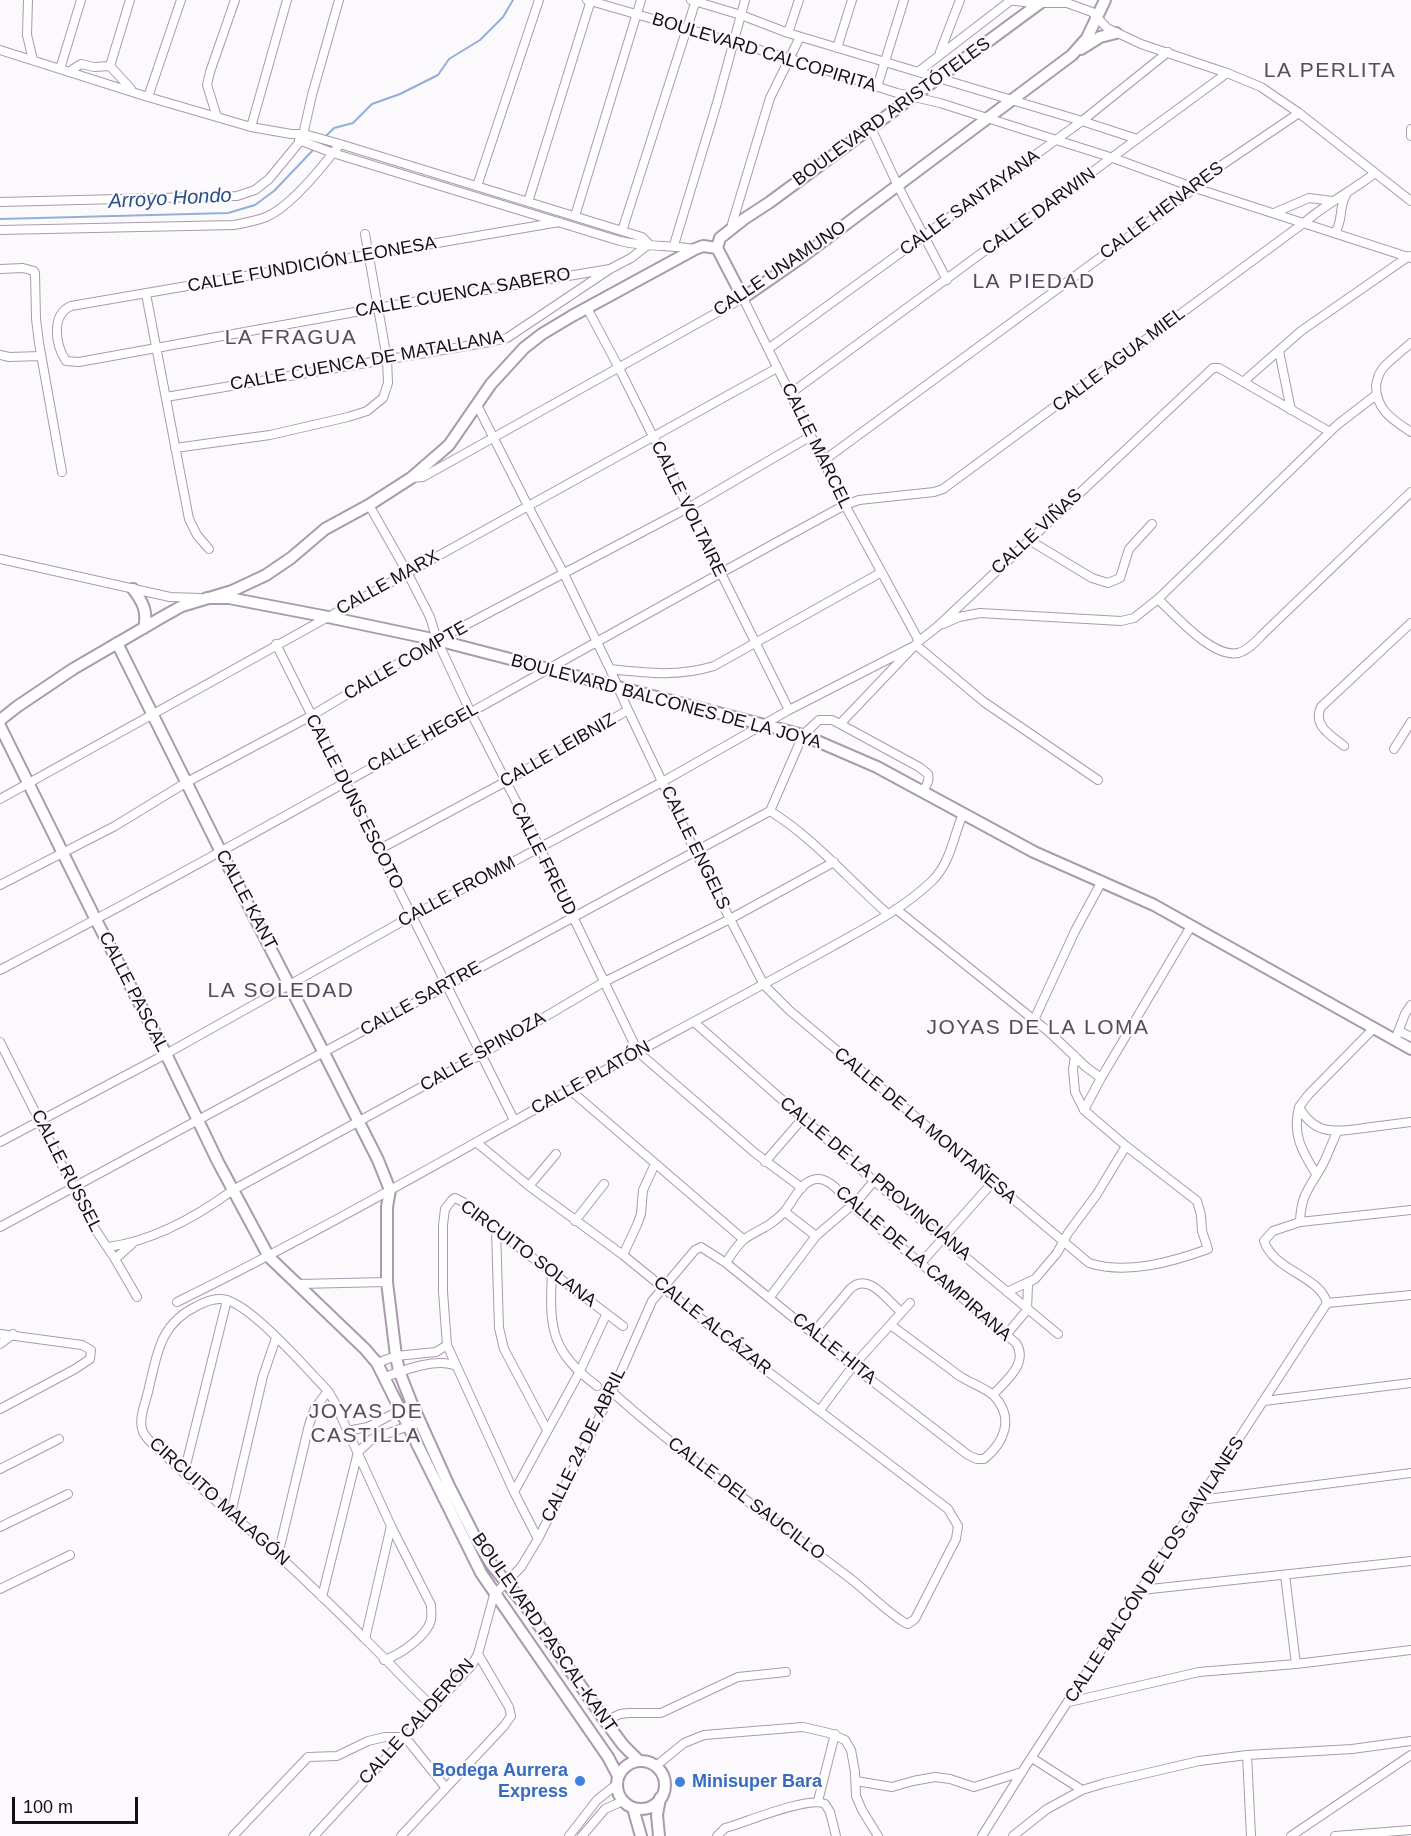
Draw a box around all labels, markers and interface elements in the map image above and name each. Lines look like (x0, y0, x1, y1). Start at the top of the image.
street label: BOULEVARD CALCOPIRITA (649, 9, 879, 97)
street label: BOULEVARD ARISTÓTELES (789, 33, 995, 191)
district label: LA PERLITA (1264, 58, 1396, 84)
street label: CALLE SANTAYANA (896, 145, 1044, 261)
street label: CALLE HENARES (1096, 158, 1228, 264)
street label: CALLE DARWIN (978, 164, 1100, 260)
water label: Arroyo Hondo (108, 184, 232, 214)
street label: CALLE UNAMUNO (710, 217, 850, 321)
street label: CALLE FUNDICIÓN LEONESA (186, 232, 438, 298)
street label: CALLE CUENCA SABERO (354, 263, 572, 323)
district label: LA PIEDAD (972, 269, 1096, 295)
street label: CALLE AGUA MIEL (1049, 303, 1189, 417)
district label: LA FRAGUA (225, 325, 357, 351)
street label: CALLE CUENCA DE MATALLANA (229, 326, 505, 396)
street label: CALLE MARCEL (776, 380, 856, 512)
street label: CALLE VOLTAIRE (646, 438, 730, 580)
street label: CALLE VIÑAS (987, 485, 1087, 579)
street label: CALLE MARX (333, 546, 443, 620)
street label: CALLE COMPTE (340, 617, 472, 705)
street label: BOULEVARD BALCONES DE LA JOYA (508, 650, 824, 754)
street label: CALLE HEGEL (364, 699, 482, 777)
street label: CALLE LEIBNIZ (496, 709, 620, 793)
street label: CALLE DUNS ESCOTO (300, 711, 408, 893)
street label: CALLE ENGELS (656, 783, 734, 913)
street label: CALLE FREUD (505, 799, 581, 919)
street label: CALLE KANT (211, 846, 281, 954)
street label: CALLE FROMM (395, 852, 519, 932)
street label: CALLE PASCAL (93, 928, 173, 1056)
street label: CALLE SARTRE (357, 957, 485, 1041)
district label: LA SOLEDAD (208, 978, 354, 1004)
street label: CALLE SPINOZA (417, 1007, 549, 1097)
district label: JOYAS DE LA LOMA (926, 1015, 1150, 1041)
street label: CALLE PLATÓN (528, 1036, 654, 1120)
street label: CALLE DE LA MONTAÑESA (829, 1043, 1021, 1209)
street label: CALLE DE LA PROVINCIANA (775, 1093, 975, 1265)
street label: CALLE RUSSEL (26, 1106, 106, 1236)
street label: CALLE DE LA CAMPIRANA (831, 1182, 1015, 1346)
street label: CIRCUITO SOLANA (456, 1196, 600, 1312)
street label: CALLE ALCÁZAR (649, 1272, 775, 1380)
street label: CALLE HITA (788, 1309, 880, 1389)
street label: CALLE 24 DE ABRIL (537, 1364, 631, 1526)
district label: JOYAS DE CASTILLA (309, 1399, 423, 1449)
street label: CIRCUITO MALAGÓN (144, 1433, 294, 1571)
street label: CALLE DEL SAUCILLO (663, 1433, 829, 1565)
street label: CALLE BALCÓN DE LOS GAVILANES (1061, 1433, 1249, 1707)
street label: BOULEVARD PASCAL-KANT (467, 1529, 621, 1737)
street label: CALLE CALDERÓN (355, 1655, 479, 1789)
place label: Bodega Aurrera Express (432, 1760, 568, 1802)
place label: Minisuper Bara (692, 1771, 822, 1793)
marker: Bodega Aurrera Express (573, 1774, 587, 1788)
marker: Minisuper Bara (673, 1775, 687, 1789)
scale bar (15, 1785, 141, 1823)
text: 100 m (23, 1797, 73, 1817)

